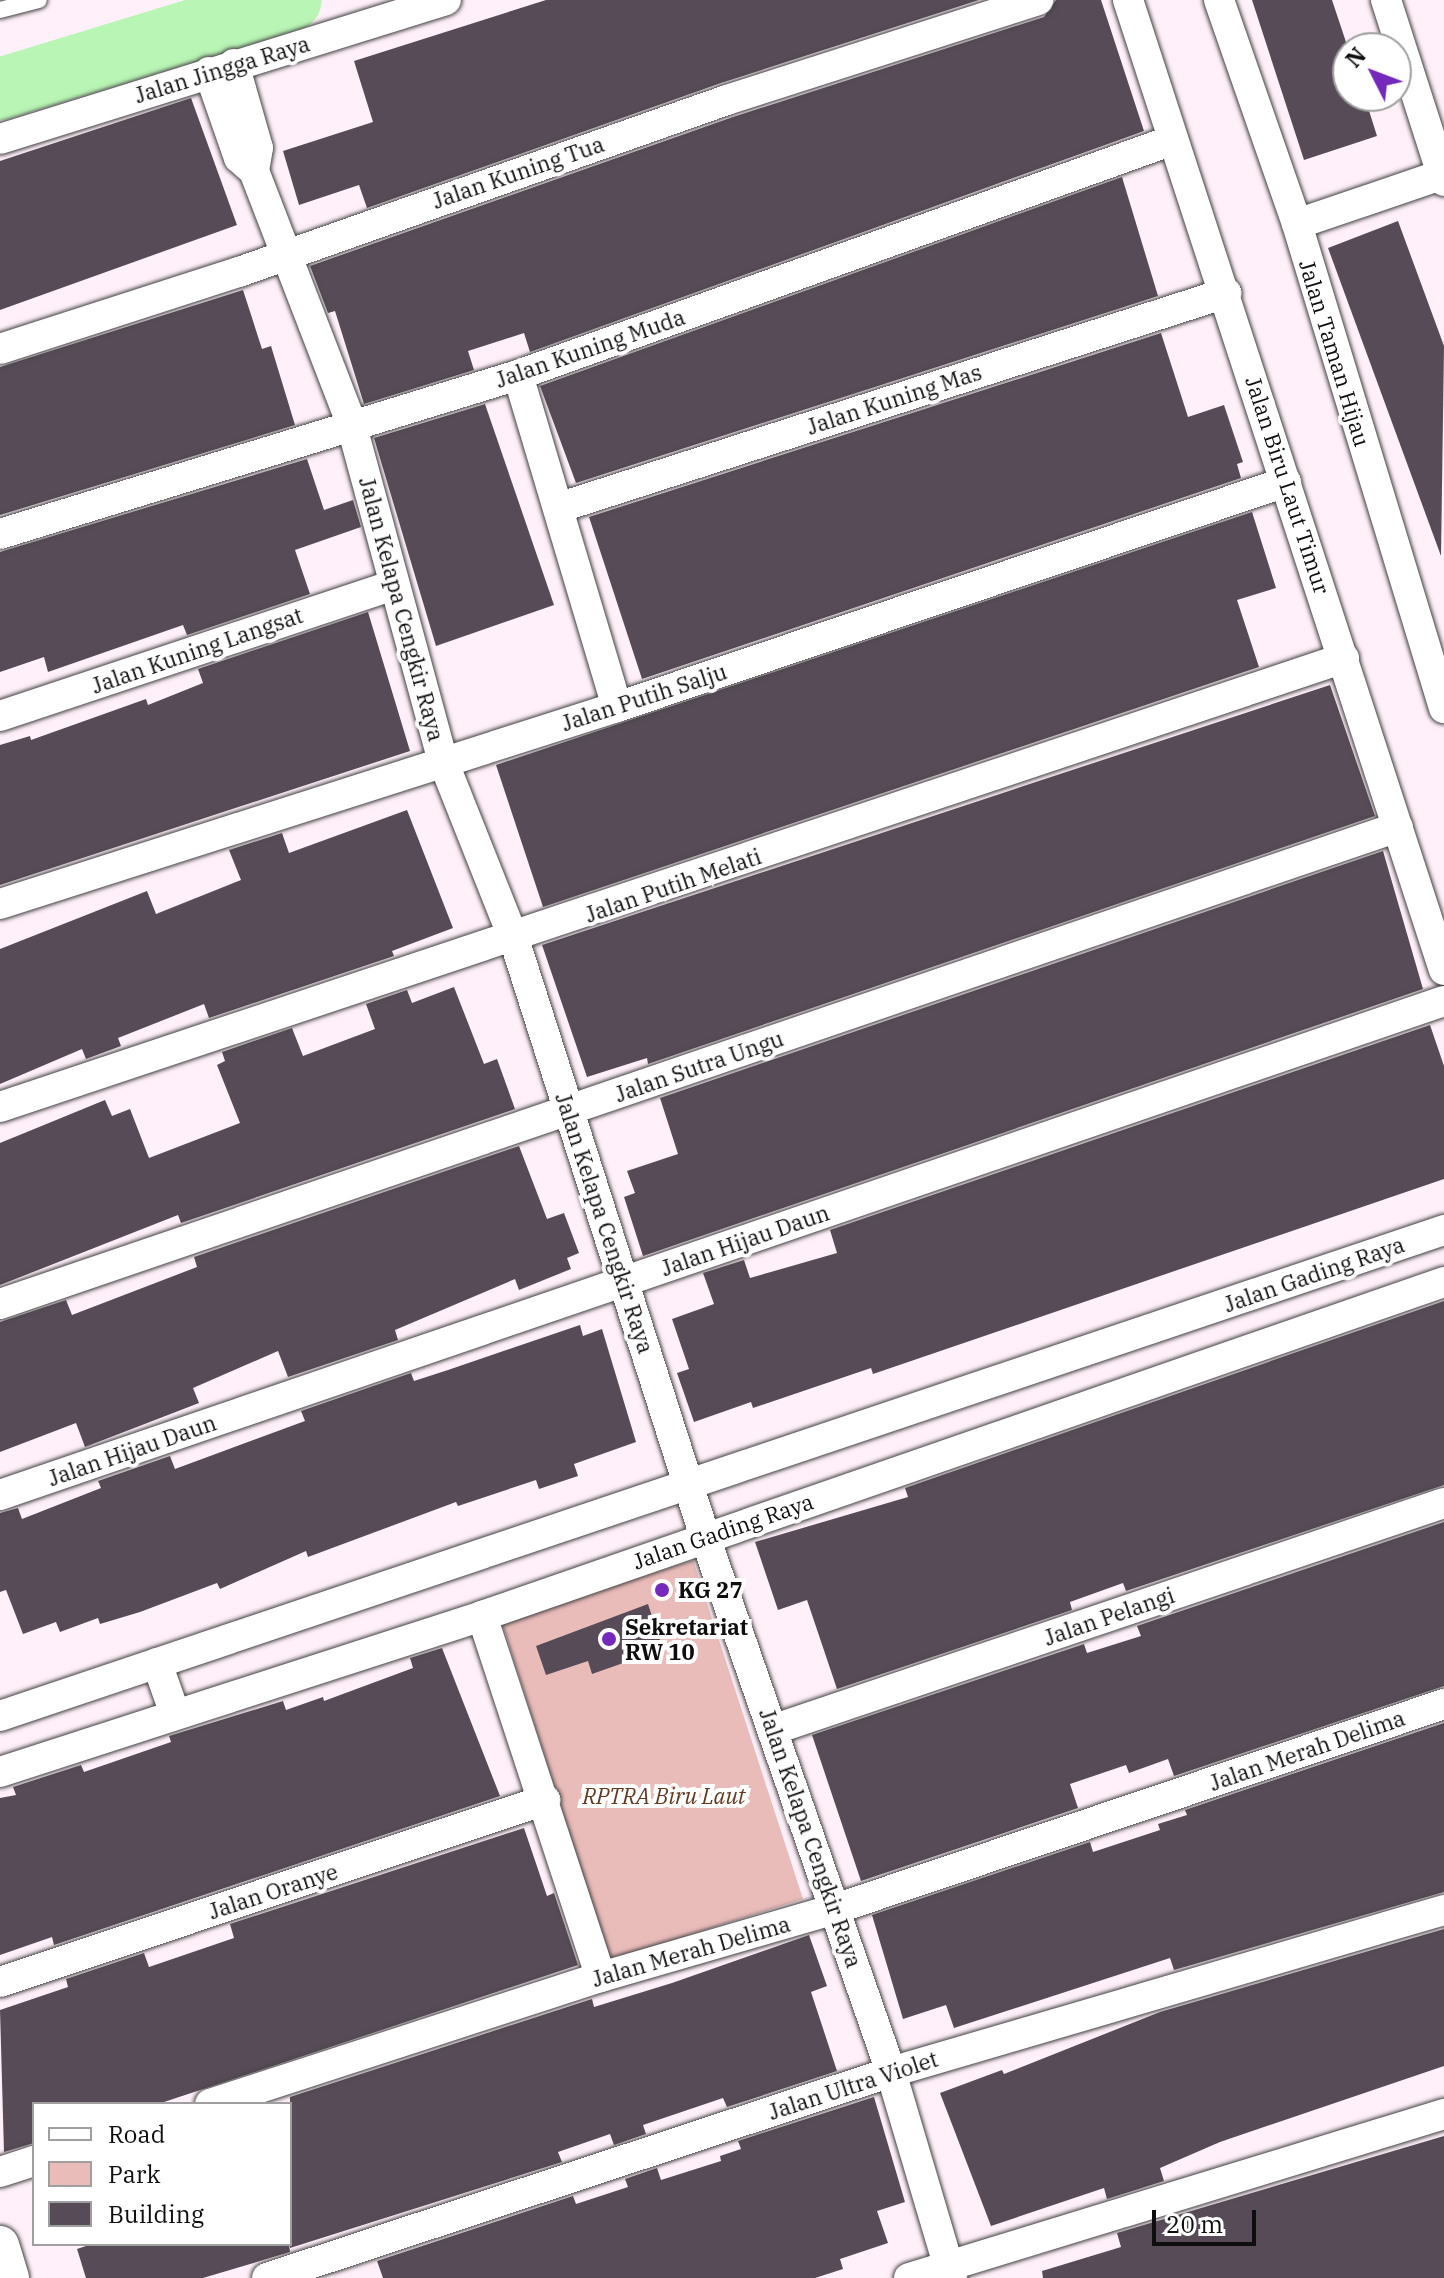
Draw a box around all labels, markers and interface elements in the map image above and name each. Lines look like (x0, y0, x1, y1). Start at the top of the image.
street label: Jalan Jingga Raya (131, 30, 313, 108)
north arrow (1332, 32, 1412, 112)
text: N (1339, 41, 1372, 73)
street label: Jalan Kuning Tua (429, 130, 607, 214)
street label: Jalan Taman Hijau (1294, 256, 1376, 450)
street label: Jalan Kuning Muda (492, 303, 688, 393)
street label: Jalan Kuning Mas (803, 358, 985, 440)
street label: Jalan Biru Laut Timur (1240, 373, 1336, 597)
street label: Jalan Kelapa Cengkir Raya (354, 474, 450, 744)
street label: Jalan Kuning Langsat (88, 601, 306, 699)
street label: Jalan Putih Salju (558, 658, 730, 736)
street label: Jalan Putih Melati (581, 842, 765, 928)
street label: Jalan Sutra Ungu (611, 1025, 787, 1107)
street label: Jalan Kelapa Cengkir Raya (550, 1089, 660, 1357)
street label: Jalan Hijau Daun (657, 1199, 833, 1281)
street label: Jalan Gading Raya (1220, 1231, 1408, 1317)
street label: Jalan Hijau Daun (44, 1409, 220, 1491)
street label: Jalan Gading Raya (629, 1488, 817, 1574)
place label: KG 27 (678, 1577, 743, 1603)
marker: KG 27 (653, 1581, 671, 1599)
street label: Jalan Pelangi (1040, 1581, 1178, 1651)
place label: Sekretariat RW 10 (625, 1613, 748, 1664)
marker: Sekretariat RW 10 (600, 1630, 618, 1648)
street label: Jalan Merah Delima (1206, 1704, 1408, 1796)
street label: Jalan Kelapa Cengkir Raya (754, 1705, 868, 1971)
park label: RPTRA Biru Laut (583, 1783, 745, 1809)
street label: Jalan Oranye (205, 1858, 341, 1924)
street label: Jalan Merah Delima (589, 1910, 793, 1992)
street label: Jalan Ultra Violet (765, 2045, 941, 2125)
legend (32, 2102, 292, 2246)
text: Road (108, 2118, 165, 2150)
text: Park (108, 2158, 160, 2190)
scale bar (1156, 2194, 1260, 2244)
text: Building (108, 2198, 204, 2230)
text: 20 m (1166, 2208, 1223, 2240)

